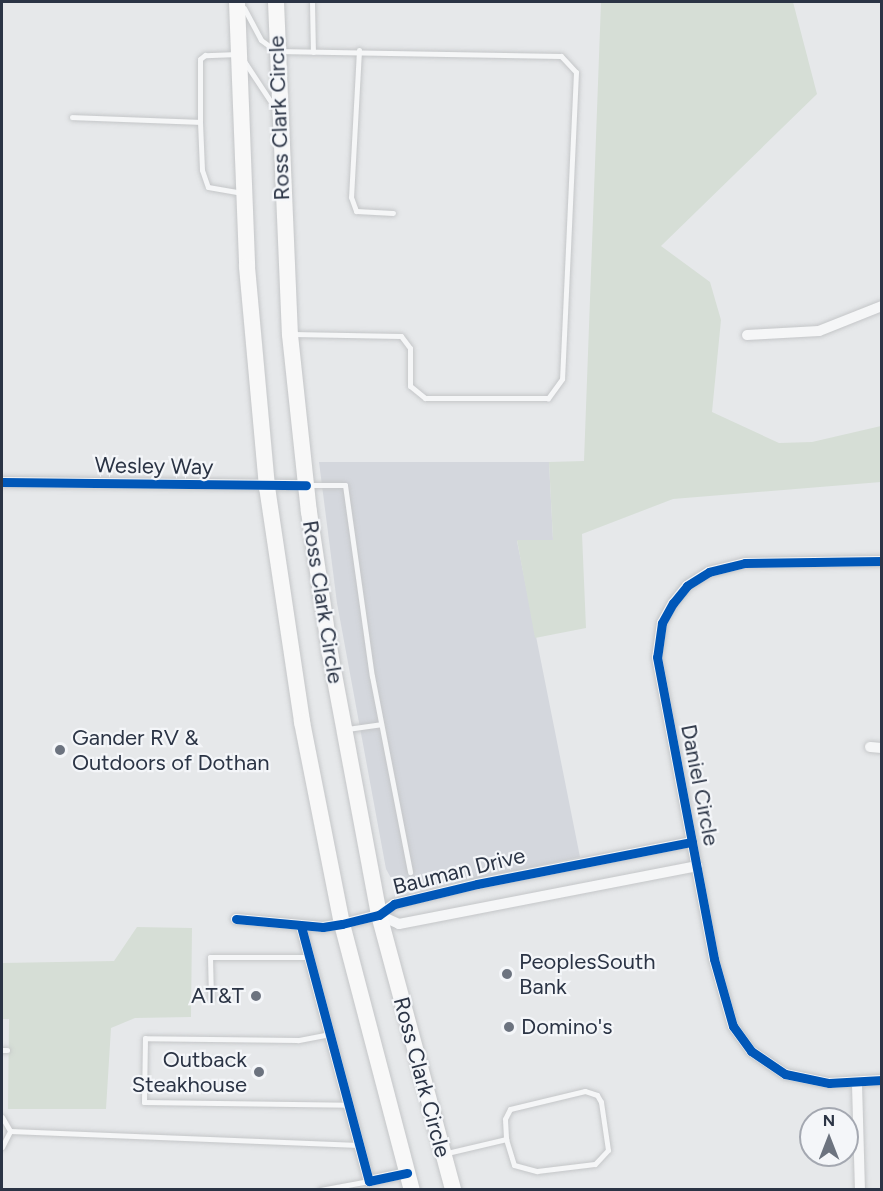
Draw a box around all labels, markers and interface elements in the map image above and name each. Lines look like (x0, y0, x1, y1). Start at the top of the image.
street label: Ross Clark Circle (263, 35, 295, 201)
street label: Wesley Way (94, 452, 214, 480)
street label: Ross Clark Circle (297, 518, 349, 686)
street label: Daniel Circle (675, 722, 725, 848)
place label: Gander RV & Outdoors of Dothan (72, 724, 269, 776)
marker: Gander RV & Outdoors of Dothan (53, 743, 67, 757)
street label: Bauman Drive (390, 842, 528, 900)
place label: PeoplesSouth Bank (519, 948, 656, 999)
marker: PeoplesSouth Bank (500, 967, 514, 981)
place label: AT&T (191, 983, 244, 1009)
marker: AT&T (249, 989, 263, 1003)
street label: Ross Clark Circle (388, 994, 456, 1160)
place label: Domino's (521, 1014, 612, 1040)
marker: Domino's (502, 1020, 516, 1034)
place label: Outback Steakhouse (132, 1046, 247, 1098)
marker: Outback Steakhouse (252, 1065, 266, 1079)
north arrow (799, 1107, 859, 1167)
text: N (823, 1111, 835, 1130)

